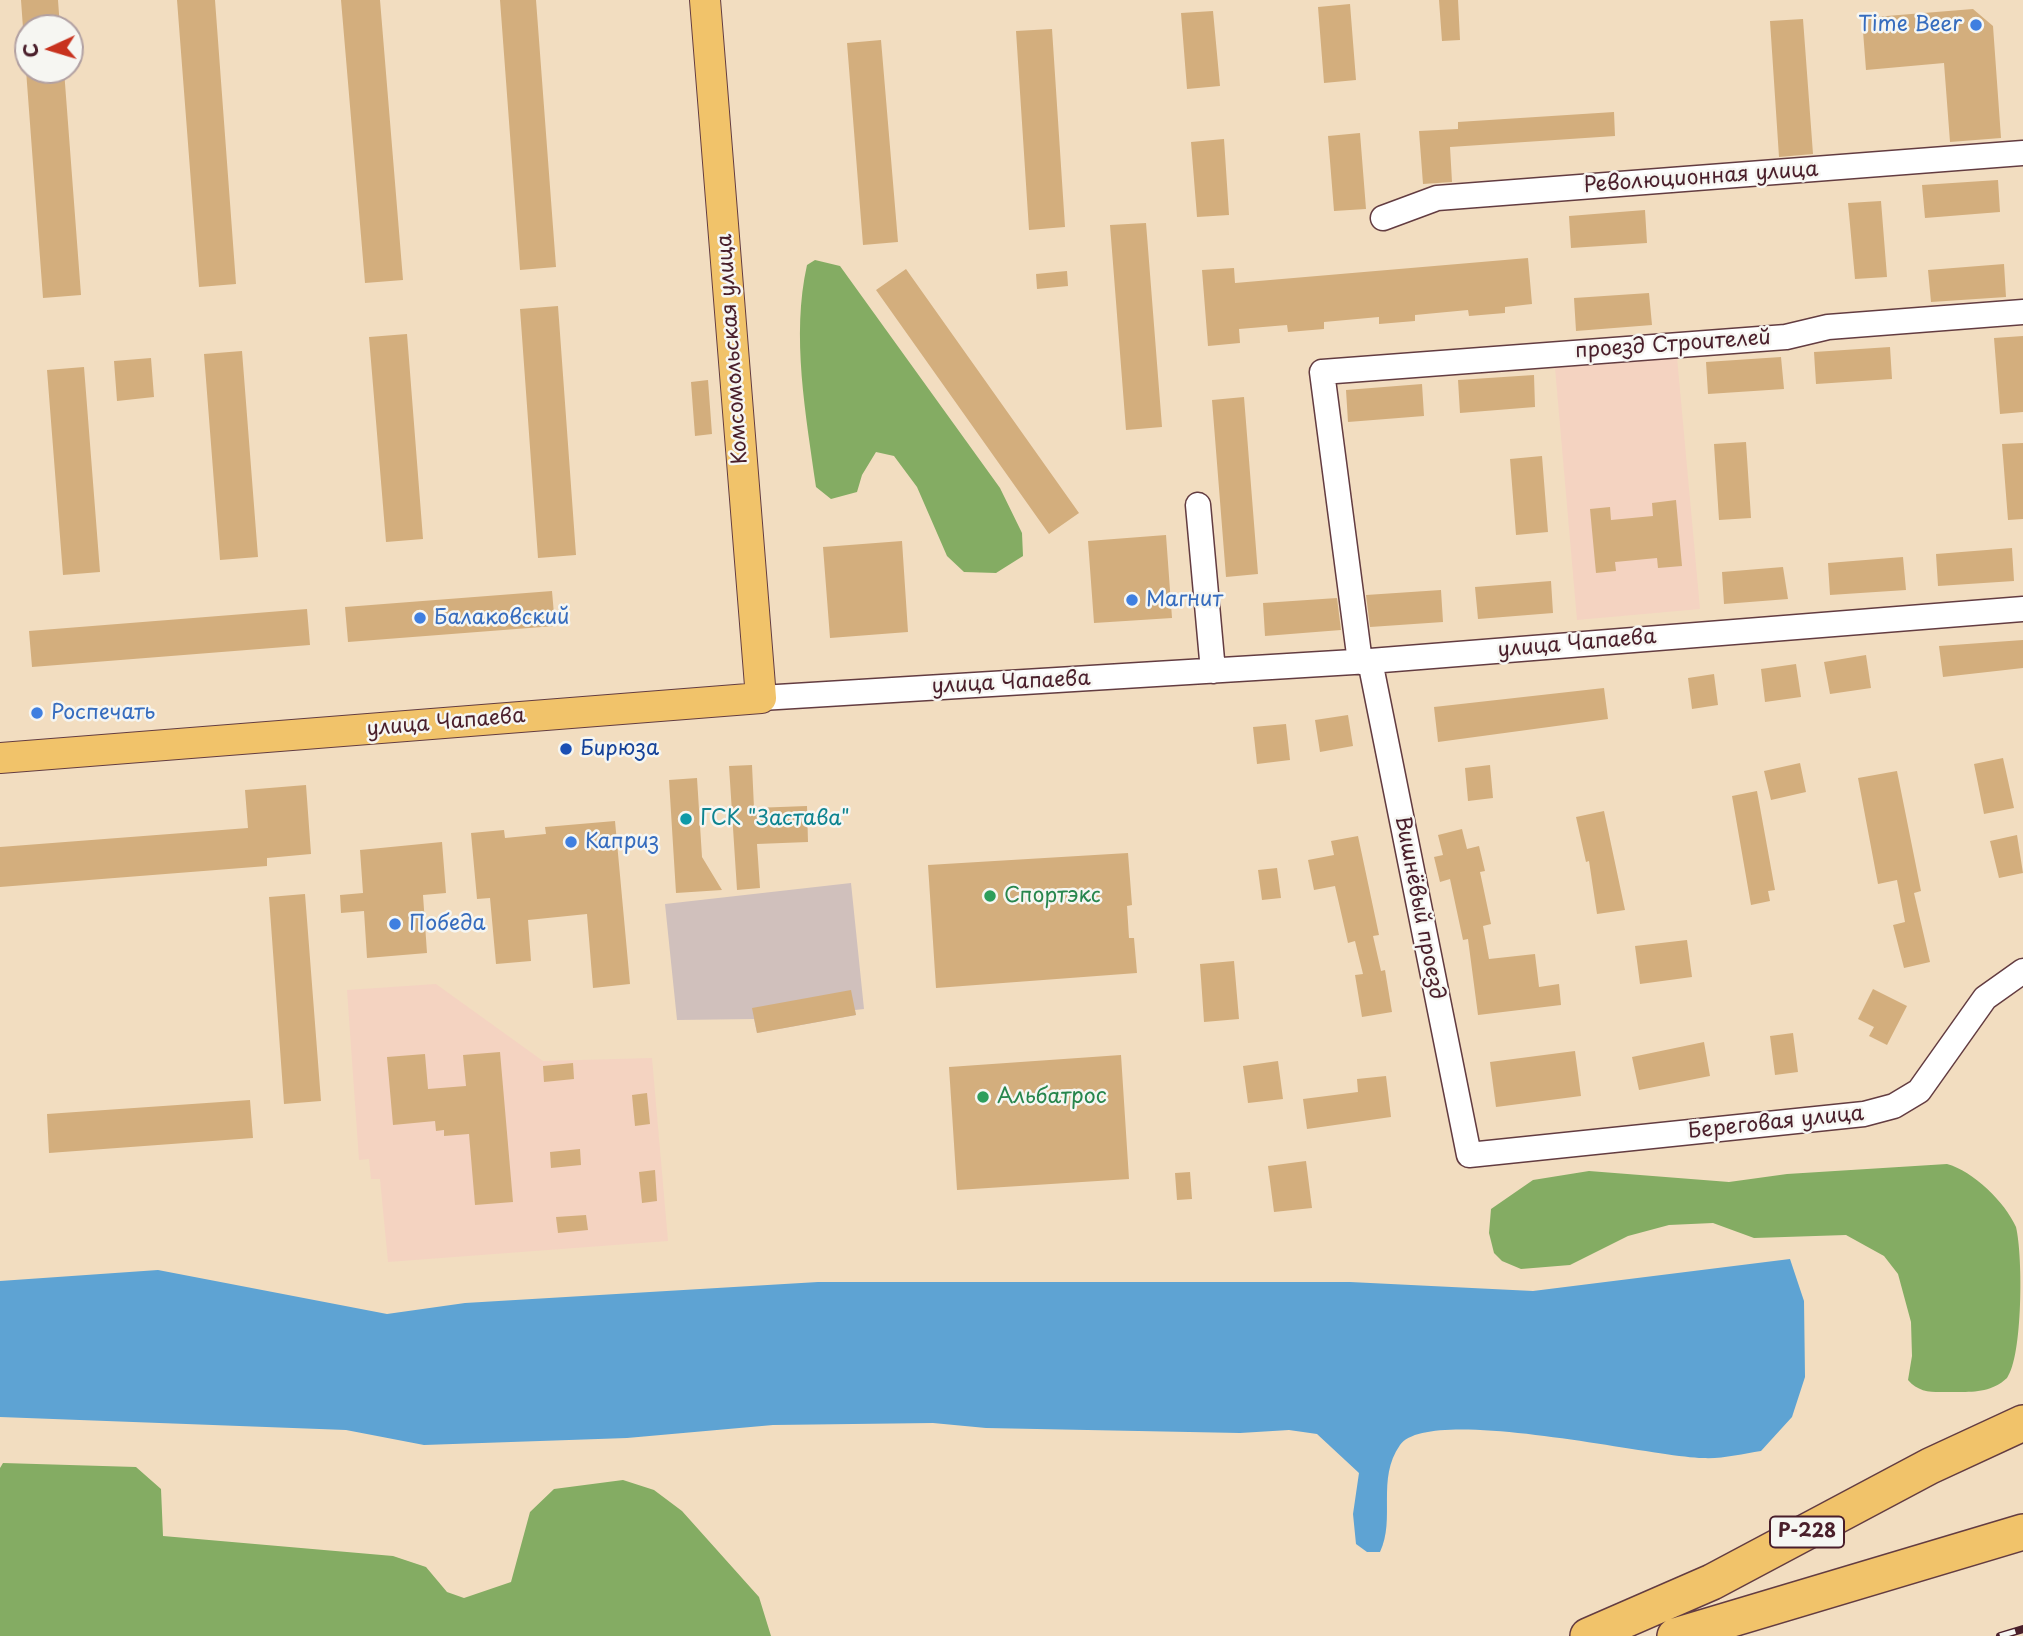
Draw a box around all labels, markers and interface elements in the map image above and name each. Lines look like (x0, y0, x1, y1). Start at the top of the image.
place label: Time Beer (1858, 12, 1962, 38)
north arrow (14, 14, 84, 84)
marker: Time Beer (1968, 17, 1984, 33)
text: С (16, 42, 45, 58)
street label: Революционная улица (1583, 157, 1819, 199)
street label: Комсомольская улица (712, 233, 754, 465)
street label: проезд Строителей (1574, 326, 1772, 364)
place label: Магнит (1146, 587, 1223, 613)
marker: Магнит (1124, 592, 1140, 608)
place label: Балаковский (434, 605, 569, 631)
marker: Балаковский (412, 610, 428, 626)
street label: улица Чапаева (1497, 625, 1657, 663)
street label: улица Чапаева (931, 666, 1091, 700)
place label: Роспечать (51, 700, 155, 726)
street label: улица Чапаева (366, 704, 526, 742)
marker: Роспечать (29, 705, 45, 721)
place label: Бирюза (580, 736, 659, 762)
marker: Бирюза (558, 741, 574, 757)
place label: ГСК "Застава" (700, 806, 850, 832)
marker: ГСК "Застава" (678, 811, 694, 827)
street label: Вишнёвый проезд (1389, 814, 1449, 1002)
place label: Каприз (585, 829, 659, 855)
marker: Каприз (563, 834, 579, 850)
place label: Спортэкс (1004, 883, 1101, 909)
marker: Спортэкс (982, 888, 998, 904)
place label: Победа (409, 911, 486, 937)
marker: Победа (387, 916, 403, 932)
place label: Альбатрос (997, 1084, 1107, 1110)
marker: Альбатрос (975, 1089, 991, 1105)
street label: Береговая улица (1687, 1101, 1865, 1145)
road number: Р-228 (1770, 1516, 1844, 1548)

